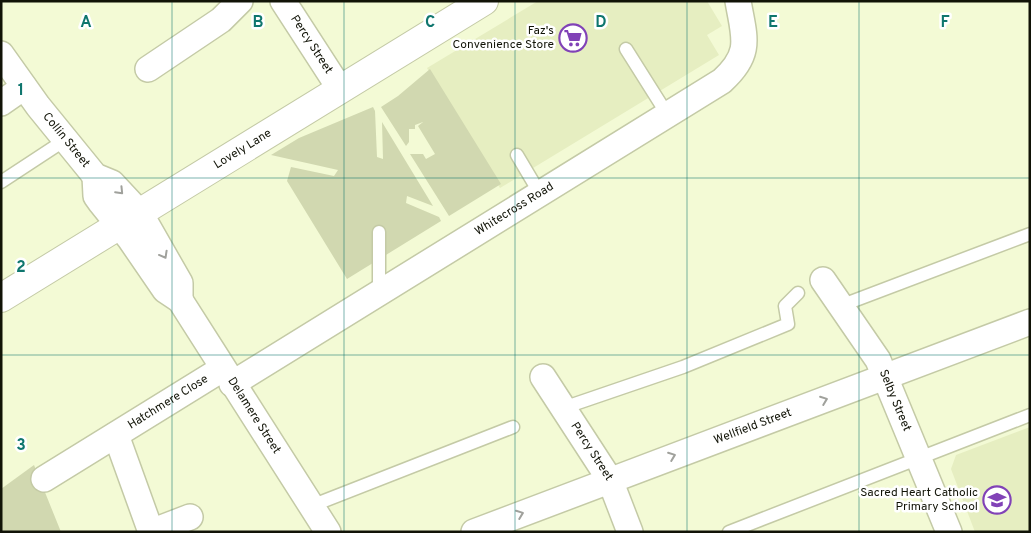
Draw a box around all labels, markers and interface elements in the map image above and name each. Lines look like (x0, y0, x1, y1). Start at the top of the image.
street label: Percy Street (286, 12, 336, 77)
text: A (80, 13, 92, 33)
text: B (252, 13, 264, 33)
text: C (425, 13, 435, 33)
text: D (595, 13, 607, 33)
text: E (768, 13, 778, 33)
text: F (940, 13, 950, 33)
place label: Faz's Convenience Store (453, 23, 554, 53)
supermarket icon: Faz's Convenience Store (558, 23, 588, 53)
text: 1 (18, 81, 24, 101)
street label: Collin Street (39, 109, 93, 171)
street label: Lovely Lane (211, 125, 275, 173)
street label: Whitecross Road (472, 179, 557, 240)
one-way arrow (114, 186, 123, 195)
one-way arrow (158, 250, 168, 259)
text: 2 (16, 258, 26, 278)
street label: Selby Street (875, 367, 915, 434)
street label: Hatchmere Close (125, 371, 211, 433)
street label: Delamere Street (223, 374, 284, 457)
one-way arrow (819, 396, 828, 407)
street label: Wellfield Street (712, 405, 794, 449)
street label: Percy Street (567, 419, 616, 484)
text: 3 (16, 436, 26, 456)
one-way arrow (667, 452, 675, 462)
place label: Sacred Heart Catholic Primary School (860, 485, 978, 515)
school or university icon: Sacred Heart Catholic Primary School (982, 485, 1012, 515)
one-way arrow (515, 510, 524, 520)

